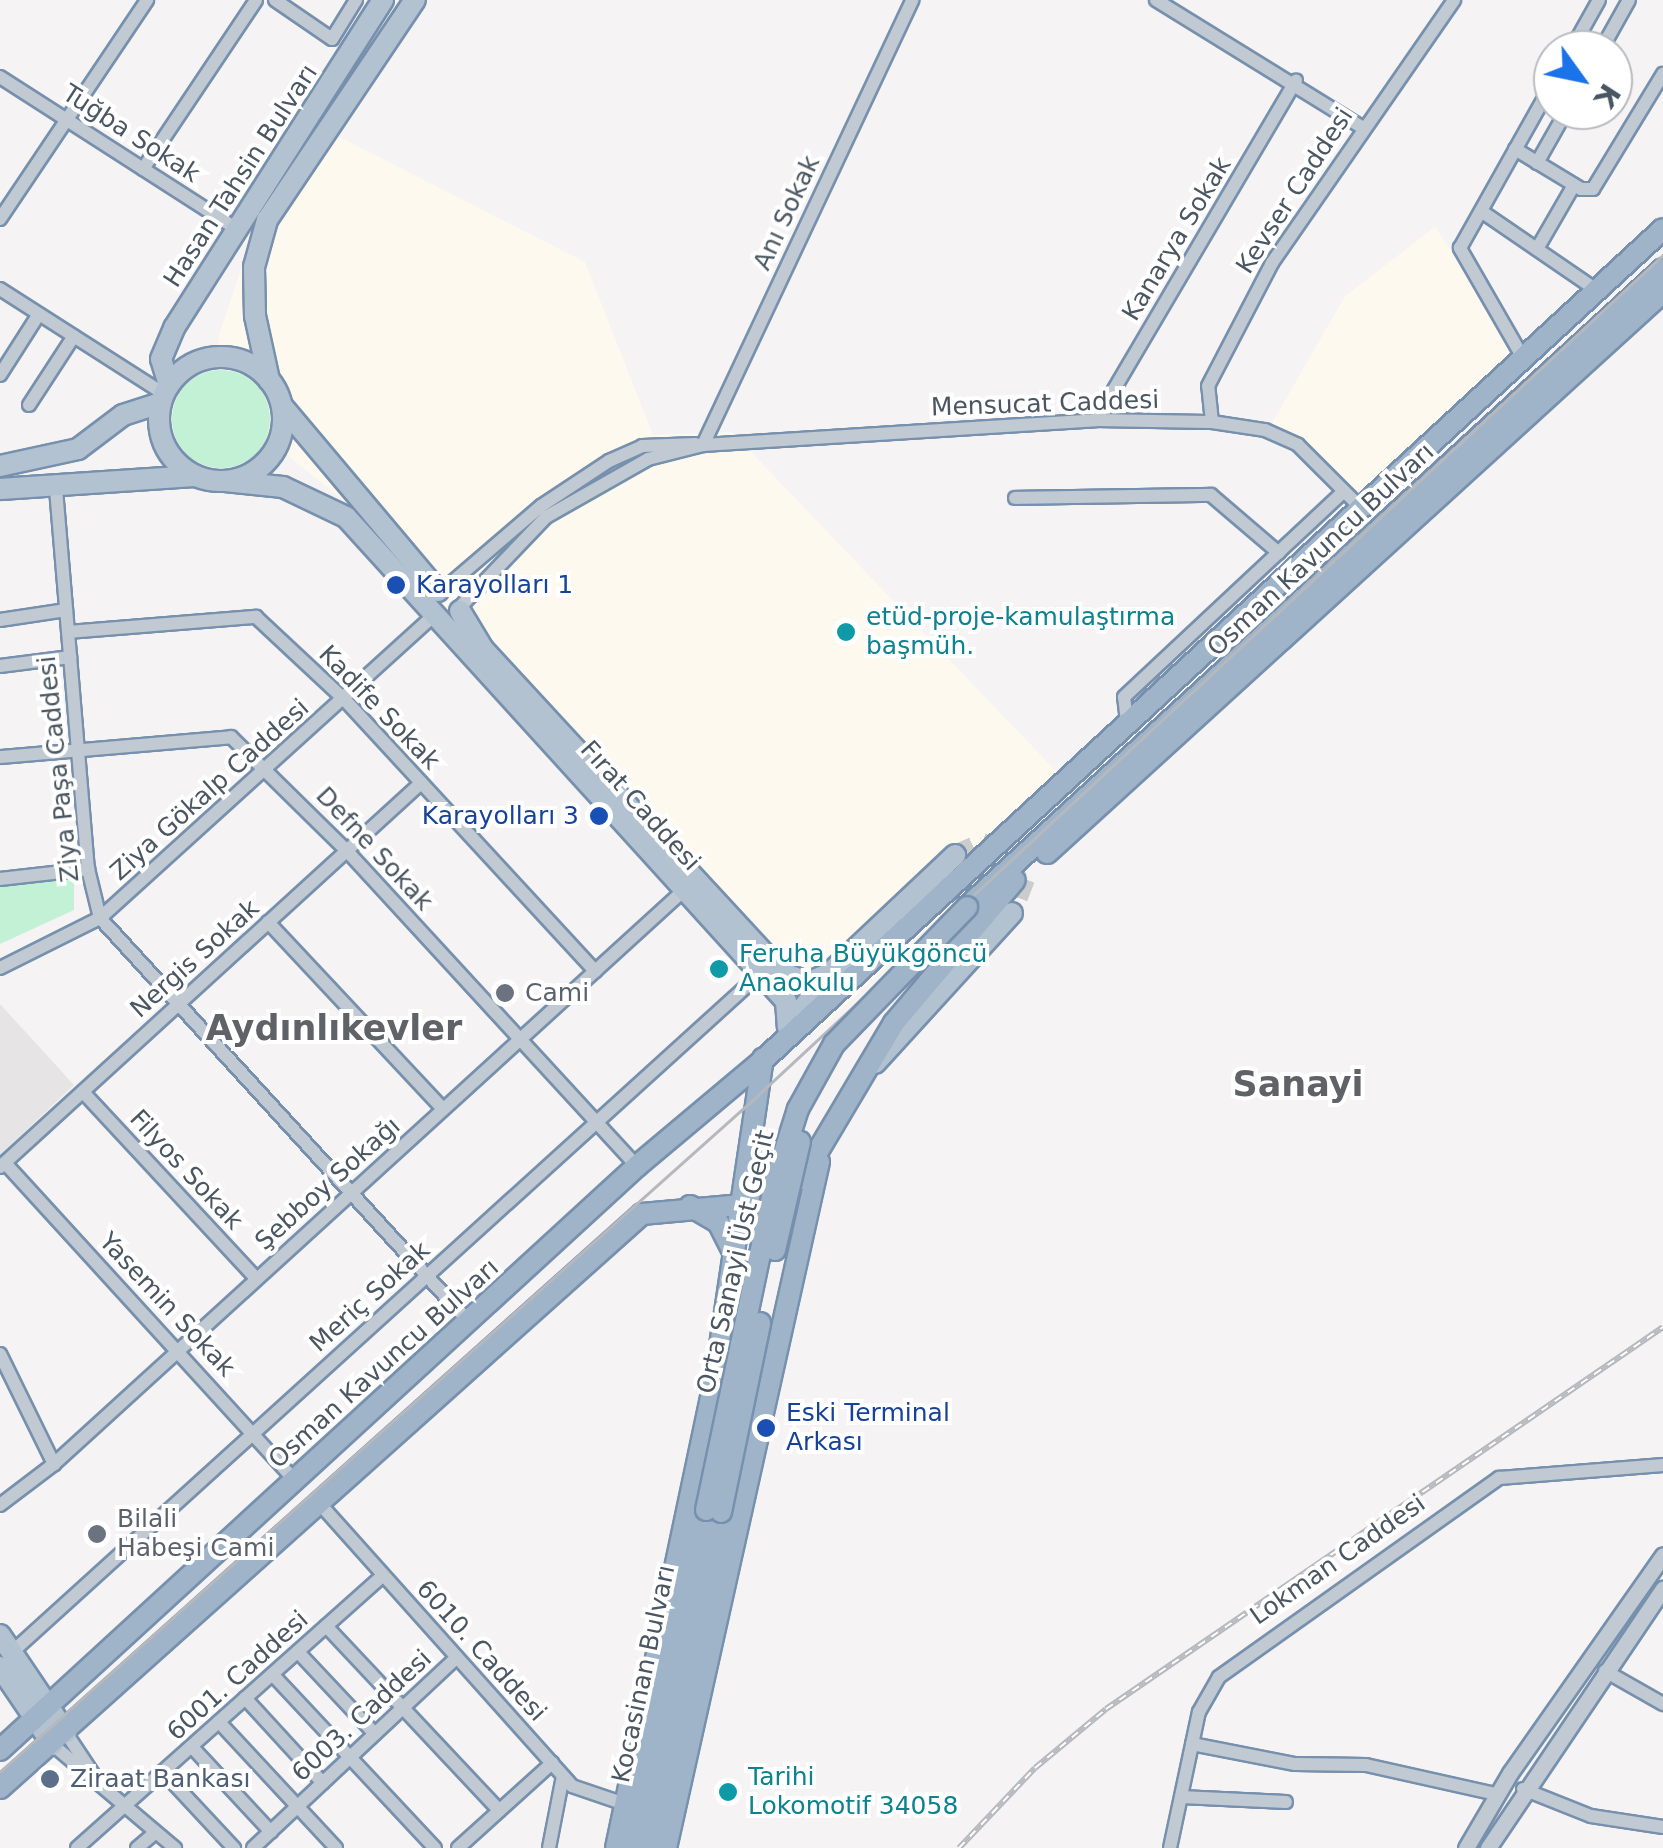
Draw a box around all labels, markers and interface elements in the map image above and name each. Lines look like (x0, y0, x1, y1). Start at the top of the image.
north arrow (1533, 30, 1633, 130)
street label: Hasan Tahsin Bulvarı (158, 59, 324, 293)
text: K (1587, 77, 1627, 114)
street label: Tuğba Sokak (57, 79, 205, 189)
street label: Kevser Caddesi (1230, 102, 1360, 280)
street label: Anı Sokak (747, 151, 827, 275)
street label: Kanarya Sokak (1116, 152, 1238, 326)
street label: Mensucat Caddesi (930, 385, 1160, 423)
street label: Osman Kavuncu Bulvarı (1202, 437, 1440, 663)
place label: Karayolları 1 (416, 570, 573, 600)
marker: Karayolları 1 (385, 574, 407, 596)
place label: etüd-proje-kamulaştırma başmüh. (866, 603, 1175, 662)
marker: etüd-proje-kamulaştırma başmüh. (835, 621, 857, 643)
street label: Kadife Sokak (312, 640, 446, 776)
street label: Ziya Paşa Caddesi (32, 654, 86, 884)
street label: Ziya Gökalp Caddesi (105, 693, 315, 887)
street label: Fırat Caddesi (574, 735, 706, 877)
street label: Defne Sokak (309, 781, 439, 917)
place label: Karayolları 3 (422, 801, 579, 831)
marker: Karayolları 3 (588, 805, 610, 827)
street label: Nergis Sokak (125, 893, 265, 1025)
place label: Feruha Büyükgöncü Anaokulu (739, 940, 987, 999)
marker: Feruha Büyükgöncü Anaokulu (708, 958, 730, 980)
place label: Cami (525, 978, 589, 1008)
marker: Cami (494, 982, 516, 1004)
district label: Aydınlıkevler (206, 1007, 462, 1049)
district label: Sanayi (1232, 1063, 1364, 1105)
street label: Filyos Sokak (123, 1104, 249, 1236)
street label: Şebboy Sokağı (249, 1111, 407, 1257)
street label: Orta Sanayi Üst Geçit (691, 1127, 781, 1397)
street label: Yasemin Sokak (93, 1227, 241, 1383)
street label: Meriç Sokak (304, 1235, 436, 1359)
street label: Osman Kavuncu Bulvarı (263, 1253, 505, 1475)
place label: Eski Terminal Arkası (786, 1399, 950, 1458)
marker: Eski Terminal Arkası (755, 1417, 777, 1439)
street label: Lokman Caddesi (1245, 1488, 1431, 1632)
place label: Bilali Habeşi Cami (117, 1505, 274, 1564)
marker: Bilali Habeşi Cami (86, 1523, 108, 1545)
street label: Kocasinan Bulvarı (606, 1562, 682, 1786)
street label: 6010. Caddesi (410, 1574, 552, 1728)
street label: 6001. Caddesi (161, 1605, 315, 1747)
street label: 6003. Caddesi (286, 1644, 438, 1788)
place label: Tarihi Lokomotif 34058 (748, 1763, 958, 1822)
place label: Ziraat Bankası (70, 1764, 250, 1794)
marker: Ziraat Bankası (39, 1768, 61, 1790)
marker: Tarihi Lokomotif 34058 (717, 1781, 739, 1803)

